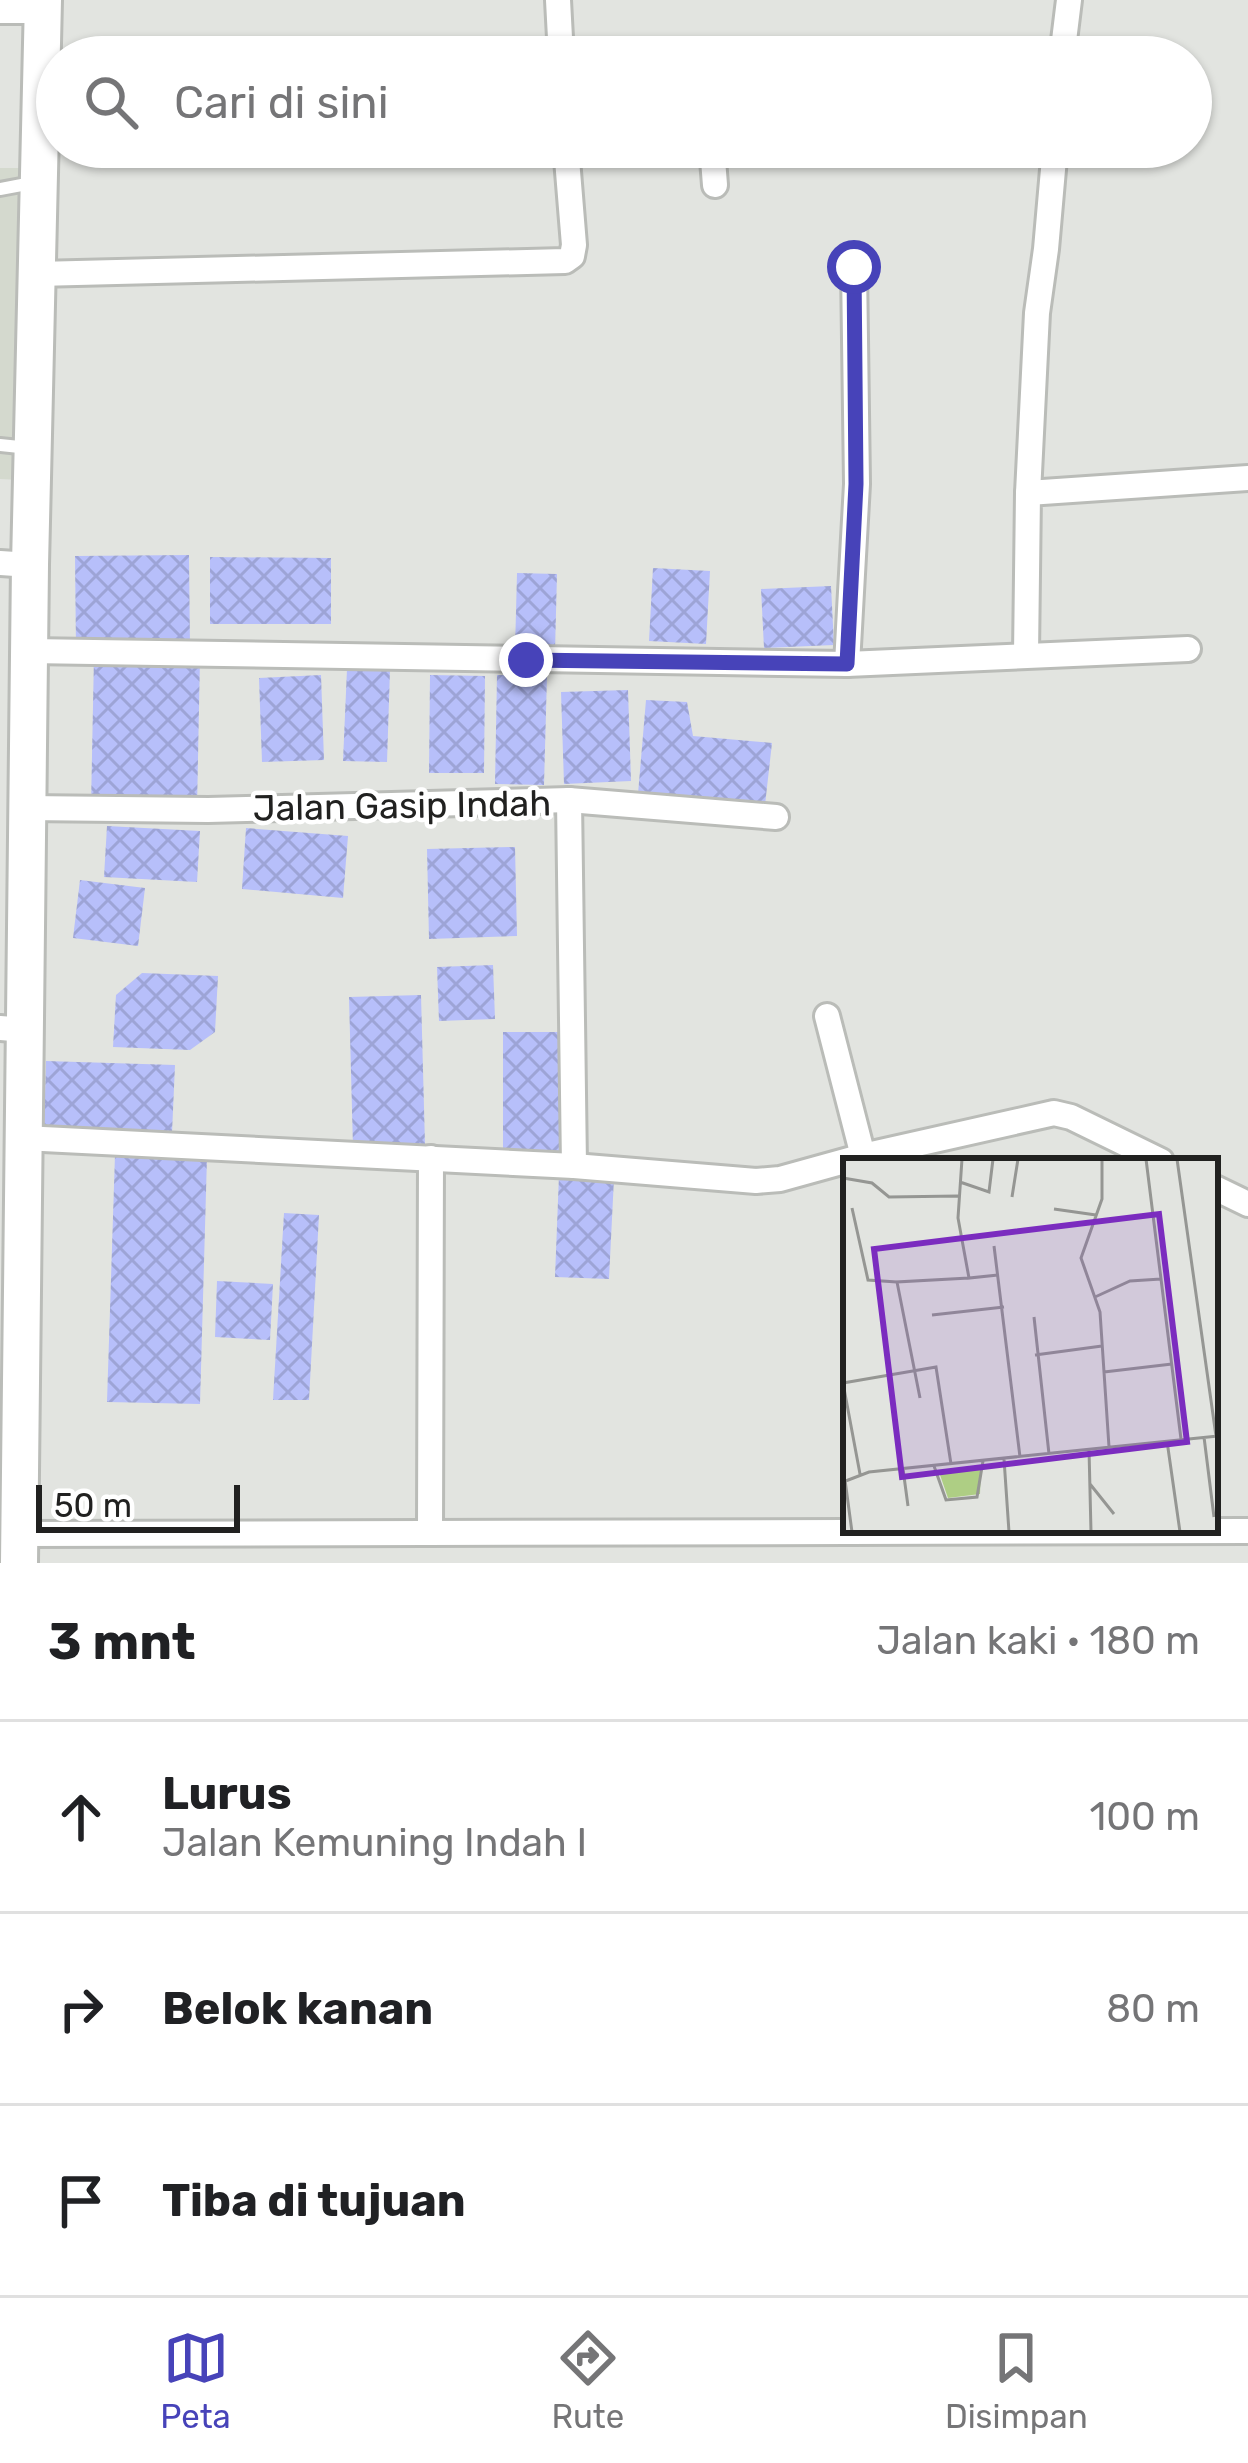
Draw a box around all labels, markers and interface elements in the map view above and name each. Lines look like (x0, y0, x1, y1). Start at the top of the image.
search box (36, 36, 1212, 168)
icon: search (78, 69, 144, 135)
text: Cari di sini (174, 76, 389, 129)
route start (827, 240, 881, 294)
route end (499, 633, 553, 687)
street label: Jalan Gasip Indah (252, 781, 552, 830)
inset map (843, 1158, 1218, 1533)
scale bar (36, 1479, 240, 1532)
text: 50 m (54, 1486, 132, 1525)
text: 3 mnt (48, 1611, 196, 1672)
text: Jalan kaki · 180 m (876, 1618, 1200, 1664)
text: Lurus (162, 1767, 292, 1820)
icon: ahead (48, 1784, 114, 1850)
text: 100 m (1090, 1794, 1200, 1840)
text: Jalan Kemuning Indah I (162, 1820, 587, 1866)
icon: right (48, 1976, 114, 2042)
text: Belok kanan (162, 1982, 433, 2035)
text: 80 m (1106, 1986, 1200, 2032)
icon: arrive (48, 2168, 114, 2234)
text: Tiba di tujuan (162, 2174, 466, 2227)
tab: Peta (160, 2325, 231, 2436)
tab: Rute (551, 2325, 624, 2436)
tab: Disimpan (945, 2325, 1088, 2436)

